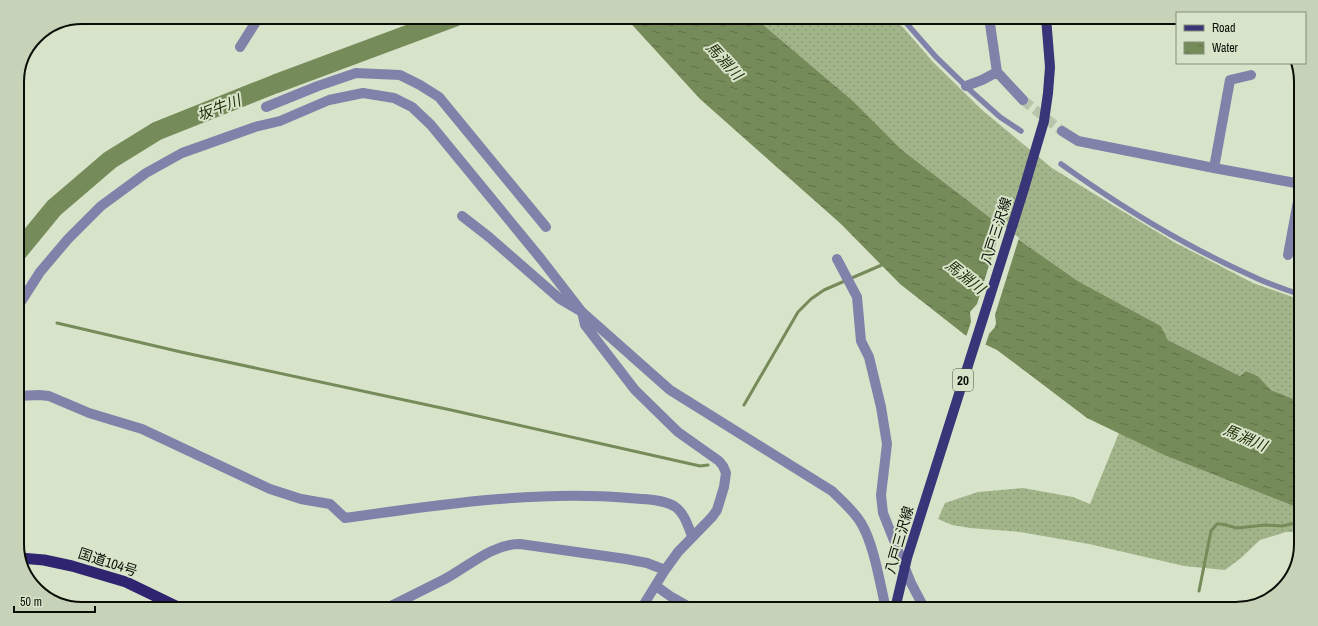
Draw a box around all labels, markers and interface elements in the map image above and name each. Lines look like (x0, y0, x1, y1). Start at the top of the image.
legend (1176, 12, 1306, 64)
text: Road (1212, 20, 1236, 36)
water label: 馬淵川 (701, 37, 749, 86)
text: Water (1212, 40, 1239, 56)
water label: 坂牛川 (194, 89, 245, 125)
street label: 八戸三沢線 (977, 195, 1015, 267)
water label: 馬淵川 (941, 254, 991, 300)
road number: 20 (953, 369, 973, 391)
water label: 馬淵川 (1220, 419, 1272, 457)
street label: 八戸三沢線 (881, 504, 917, 576)
street label: 国道104号 (76, 544, 140, 580)
scale bar (14, 588, 95, 614)
text: 50 m (20, 594, 42, 610)

